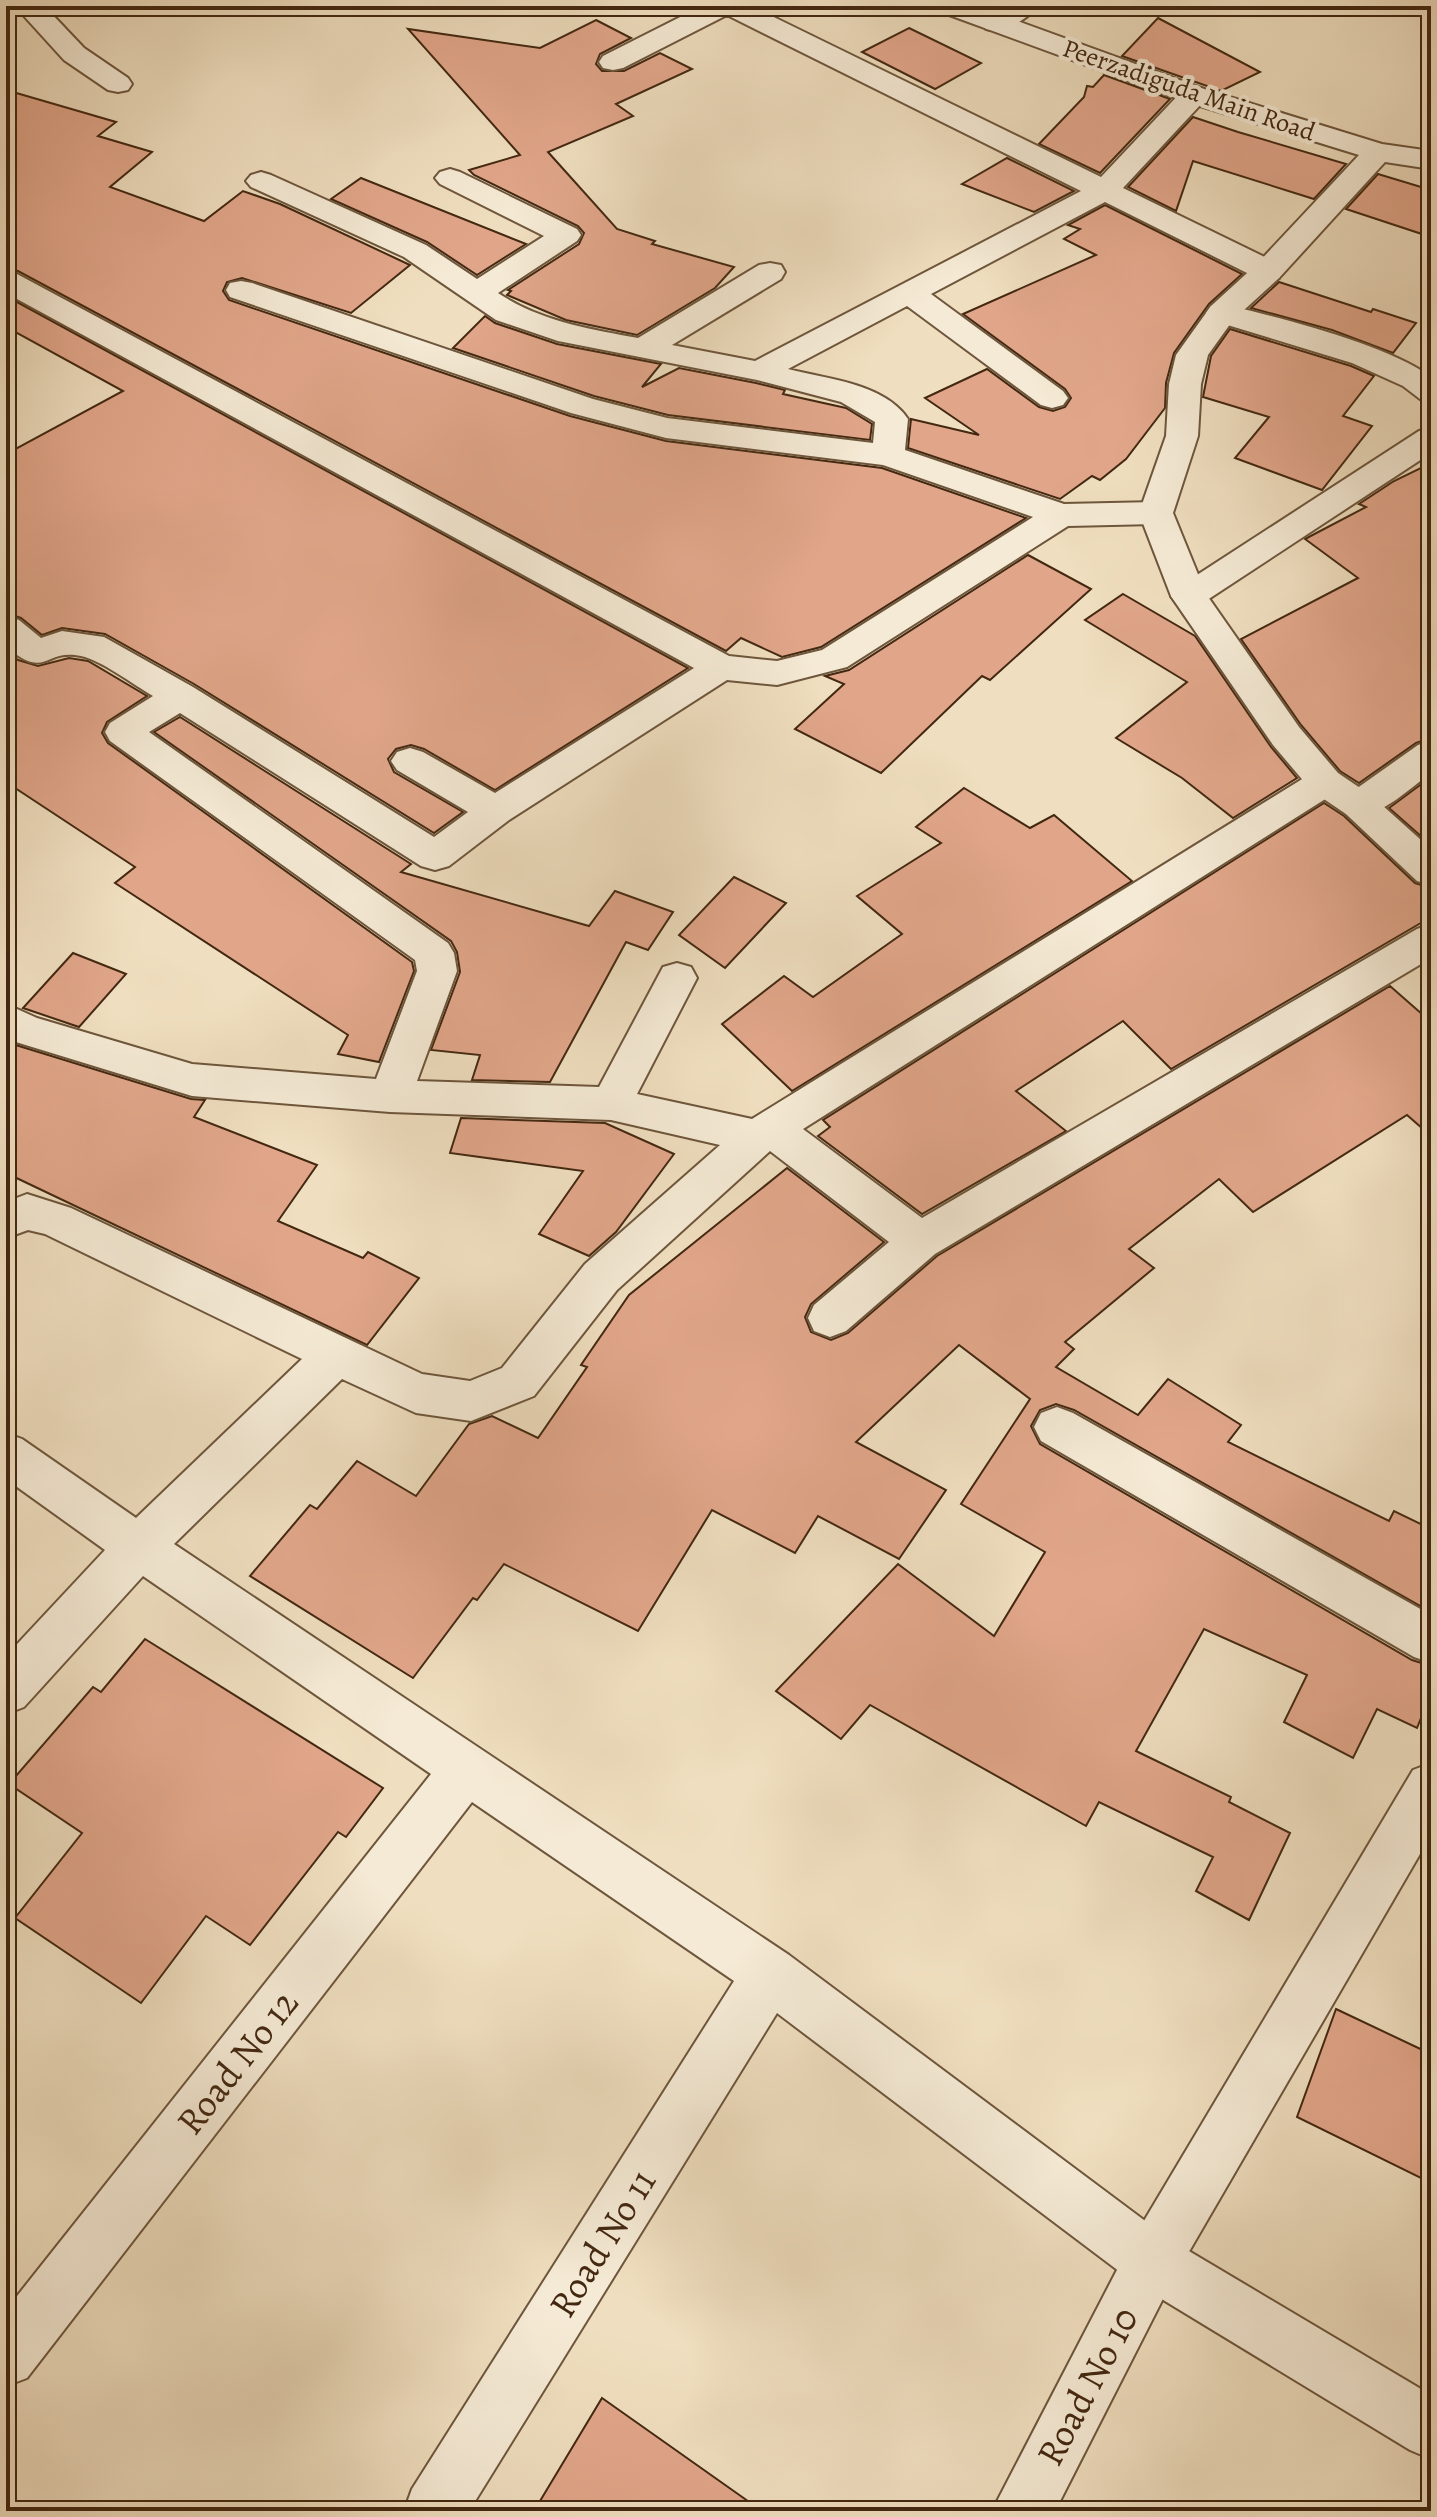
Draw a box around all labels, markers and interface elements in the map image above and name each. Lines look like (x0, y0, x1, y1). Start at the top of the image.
street label: Peerzadiguda Main Road (1058, 30, 1320, 150)
street label: Road No 12 (164, 1979, 310, 2145)
street label: Road No 11 (536, 2159, 668, 2327)
street label: Road No 10 (1023, 2297, 1151, 2475)

